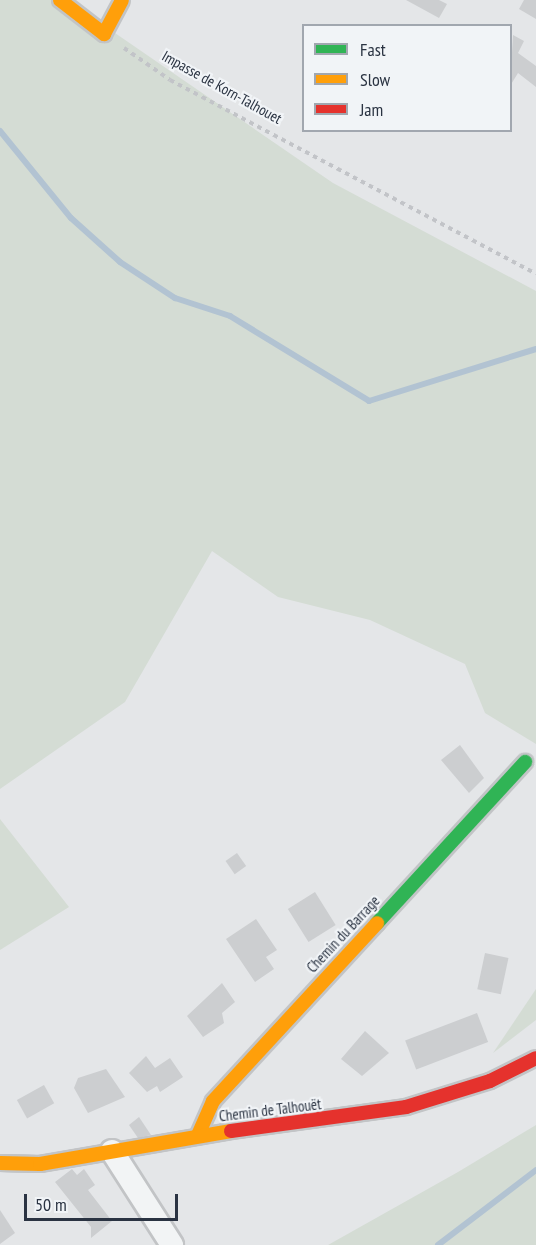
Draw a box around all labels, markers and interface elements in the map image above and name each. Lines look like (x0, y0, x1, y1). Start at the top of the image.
legend (302, 24, 512, 132)
text: Fast (360, 38, 386, 61)
street label: Impasse de Korn-Talhouet (159, 47, 285, 127)
text: Slow (360, 68, 390, 91)
text: Jam (360, 98, 383, 121)
street label: Chemin du Barrage (303, 892, 383, 976)
street label: Chemin de Talhouët (218, 1095, 322, 1125)
scale bar (27, 1182, 182, 1220)
text: 50 m (35, 1193, 67, 1216)

